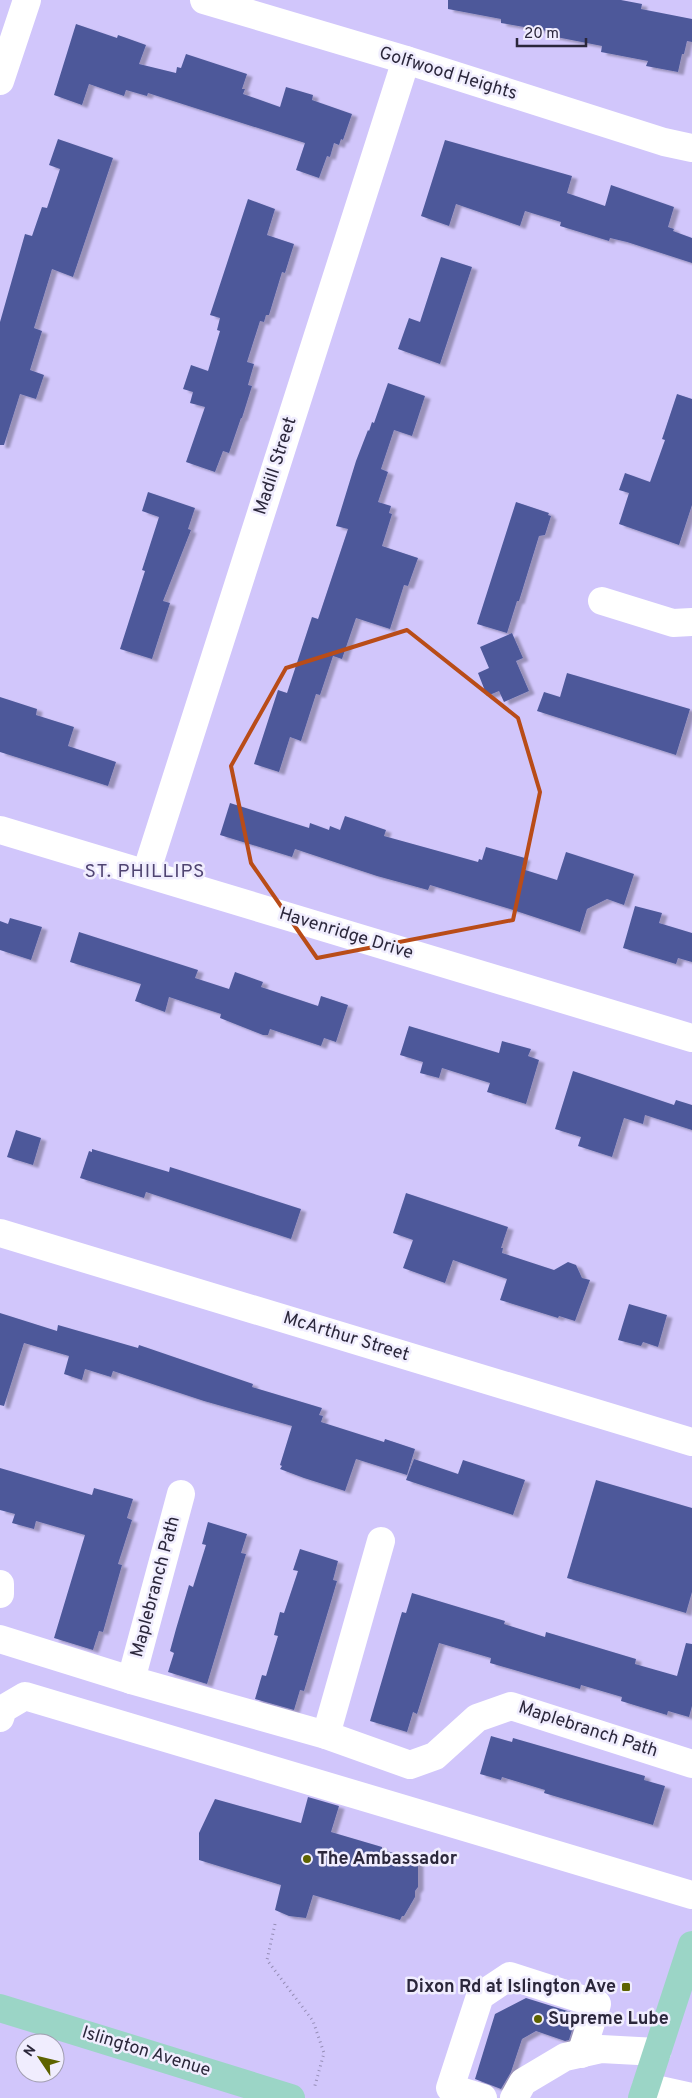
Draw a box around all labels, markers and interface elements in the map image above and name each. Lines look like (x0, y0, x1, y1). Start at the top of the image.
scale bar (517, 15, 586, 47)
text: 20 m (524, 25, 559, 44)
street label: Golfwood Heights (376, 42, 520, 106)
street label: Madill Street (249, 414, 303, 518)
district label: ST. PHILLIPS (85, 860, 205, 884)
street label: Havenridge Drive (276, 903, 416, 965)
street label: McArthur Street (280, 1307, 412, 1367)
street label: Maplebranch Path (126, 1514, 186, 1660)
street label: Maplebranch Path (515, 1697, 661, 1763)
place label: The Ambassador (317, 1848, 458, 1871)
marker: The Ambassador (301, 1853, 313, 1865)
place label: Dixon Rd at Islington Ave (406, 1976, 616, 1999)
marker: Dixon Rd at Islington Ave (620, 1981, 632, 1993)
place label: Supreme Lube (548, 2008, 669, 2031)
marker: Supreme Lube (532, 2013, 544, 2025)
street label: Islington Avenue (79, 2022, 213, 2082)
north arrow (15, 2033, 65, 2083)
text: N (21, 2042, 40, 2060)

